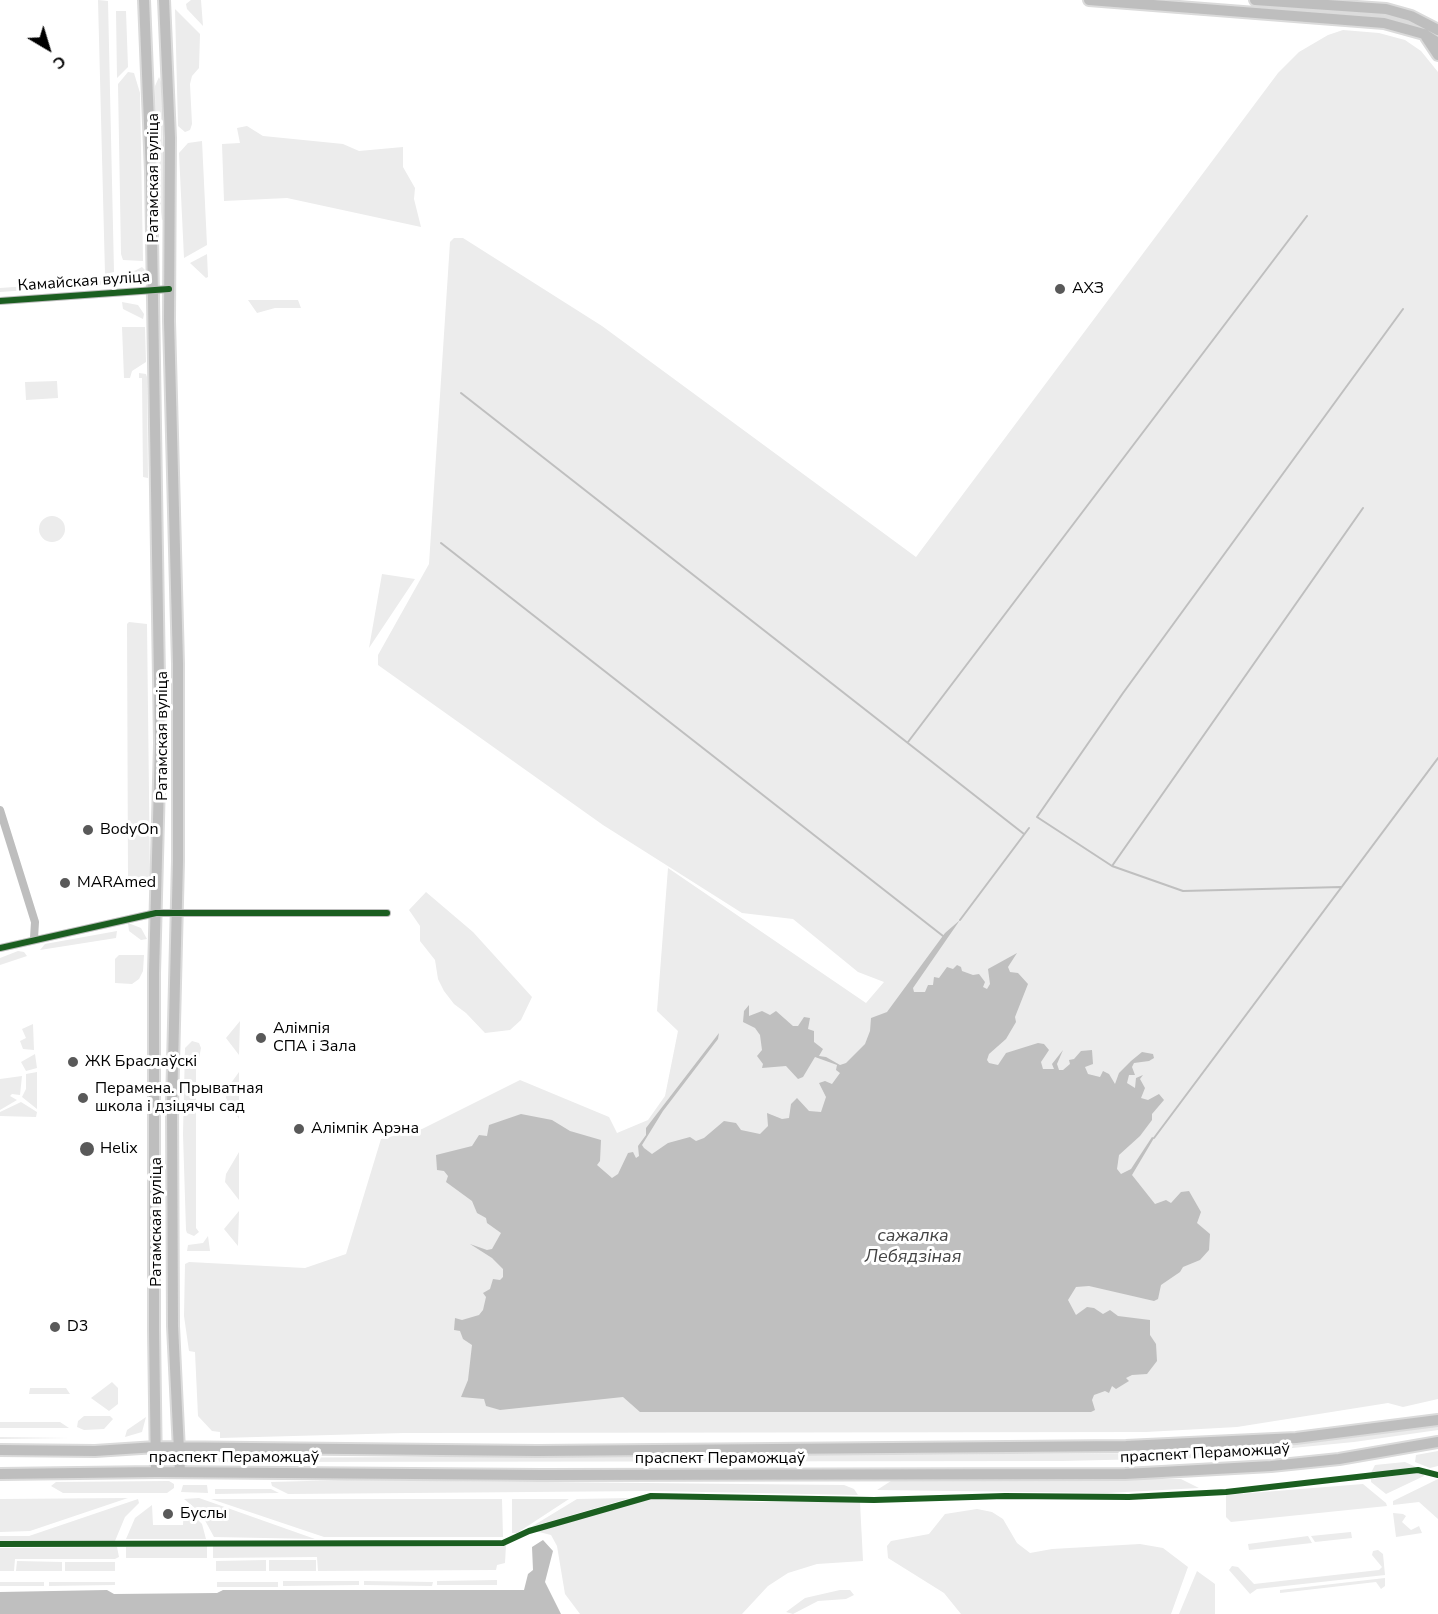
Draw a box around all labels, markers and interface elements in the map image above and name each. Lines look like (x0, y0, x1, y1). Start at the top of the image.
north arrow (18, 18, 78, 78)
text: С (48, 50, 70, 74)
street label: Ратамская вуліца (144, 113, 164, 243)
street label: Камайская вуліца (17, 268, 151, 296)
place label: АХЗ (1072, 279, 1104, 299)
marker: АХЗ (1053, 282, 1067, 296)
street label: Ратамская вуліца (153, 671, 173, 801)
place label: BodyOn (100, 820, 159, 840)
marker: BodyOn (81, 823, 95, 837)
place label: MARAmed (77, 873, 156, 893)
marker: MARAmed (58, 876, 72, 890)
place label: Алімпія СПА і Зала (273, 1019, 356, 1057)
marker: Алімпія СПА і Зала (254, 1031, 268, 1045)
place label: ЖК Браслаўскі (85, 1052, 197, 1072)
marker: ЖК Браслаўскі (66, 1055, 80, 1069)
place label: Перамена. Прыватная школа і дзіцячы сад (95, 1079, 263, 1117)
marker: Перамена. Прыватная школа і дзіцячы сад (76, 1091, 90, 1105)
place label: Алімпік Арэна (311, 1119, 419, 1139)
marker: Алімпік Арэна (292, 1122, 306, 1136)
place label: Helix (100, 1139, 138, 1159)
marker: Helix (78, 1140, 96, 1158)
street label: Ратамская вуліца (147, 1157, 167, 1287)
water label: сажалка Лебядзіная (865, 1226, 961, 1268)
place label: D3 (67, 1317, 88, 1337)
marker: D3 (48, 1320, 62, 1334)
street label: праспект Пераможцаў (1119, 1440, 1291, 1468)
street label: праспект Пераможцаў (149, 1448, 319, 1468)
street label: праспект Пераможцаў (635, 1449, 805, 1469)
place label: Буслы (180, 1504, 227, 1524)
marker: Буслы (161, 1507, 175, 1521)

